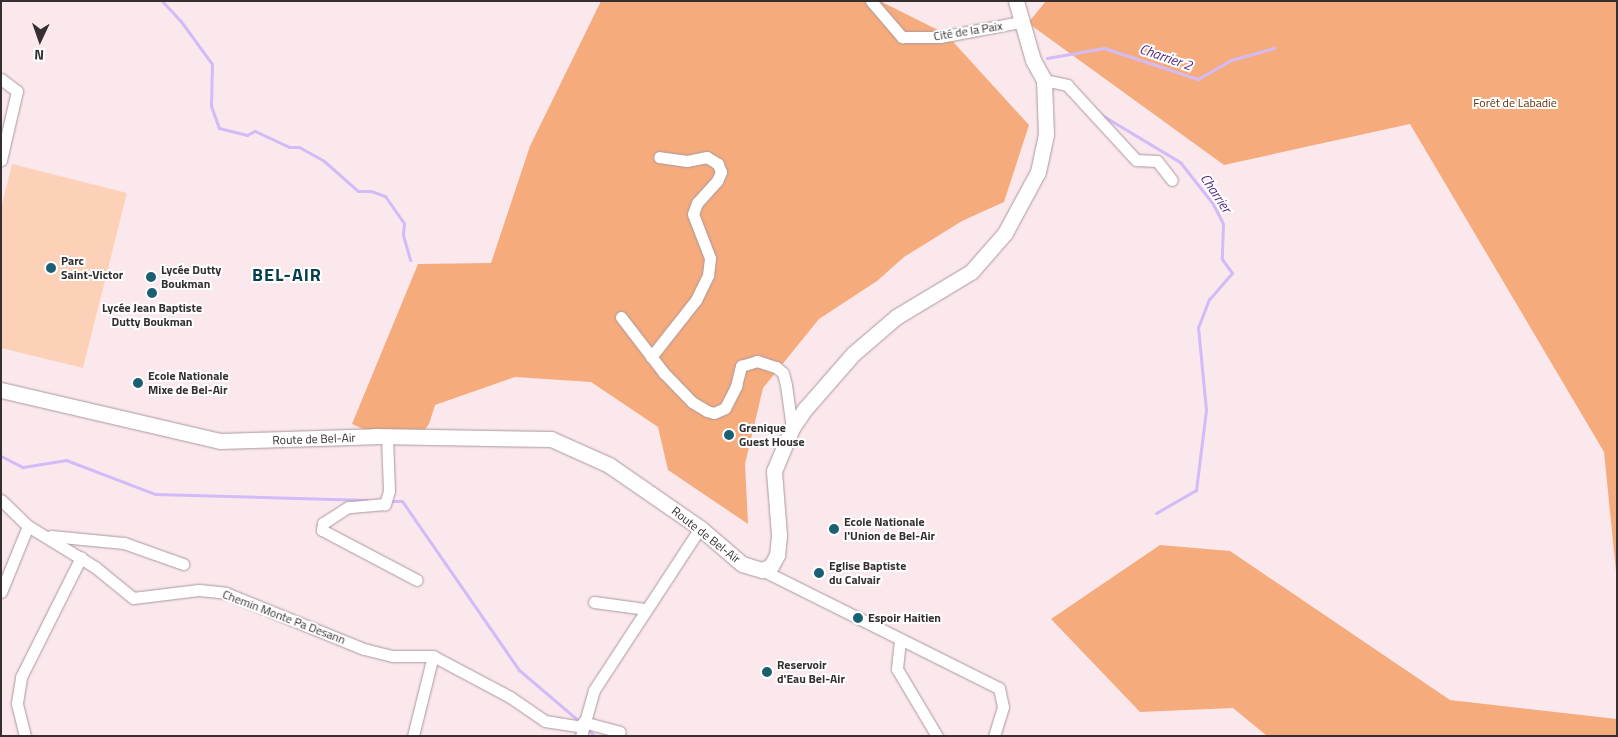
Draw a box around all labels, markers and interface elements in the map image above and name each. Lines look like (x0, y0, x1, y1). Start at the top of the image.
north arrow (15, 15, 65, 65)
street label: Cité de la Paix (932, 18, 1004, 44)
water label: Charrier 2 (1137, 40, 1195, 74)
text: N (34, 45, 45, 66)
park label: Forêt de Labadie (1473, 96, 1557, 110)
water label: Charrier (1197, 170, 1235, 216)
place label: Parc Saint-Victor (61, 254, 123, 282)
marker: Parc Saint-Victor (45, 262, 57, 274)
place label: Lycée Dutty Boukman (161, 263, 221, 291)
district label: BEL-AIR (251, 264, 323, 286)
marker: Lycée Dutty Boukman (145, 271, 157, 283)
marker: Lycée Jean Baptiste Dutty Boukman (146, 287, 158, 299)
place label: Lycée Jean Baptiste Dutty Boukman (102, 301, 202, 329)
place label: Ecole Nationale Mixe de Bel-Air (148, 369, 229, 397)
marker: Ecole Nationale Mixe de Bel-Air (132, 377, 144, 389)
place label: Grenique Guest House (739, 421, 805, 449)
marker: Grenique Guest House (723, 429, 735, 441)
street label: Route de Bel-Air (272, 430, 356, 448)
street label: Route de Bel-Air (669, 504, 743, 566)
place label: Ecole Nationale l'Union de Bel-Air (844, 515, 935, 543)
marker: Ecole Nationale l'Union de Bel-Air (828, 523, 840, 535)
place label: Eglise Baptiste du Calvair (829, 559, 906, 587)
marker: Eglise Baptiste du Calvair (813, 567, 825, 579)
street label: Chemin Monte Pa Desann (221, 587, 347, 647)
place label: Espoir Haitien (868, 611, 941, 625)
marker: Espoir Haitien (852, 612, 864, 624)
place label: Reservoir d'Eau Bel-Air (777, 658, 845, 686)
marker: Reservoir d'Eau Bel-Air (761, 666, 773, 678)

